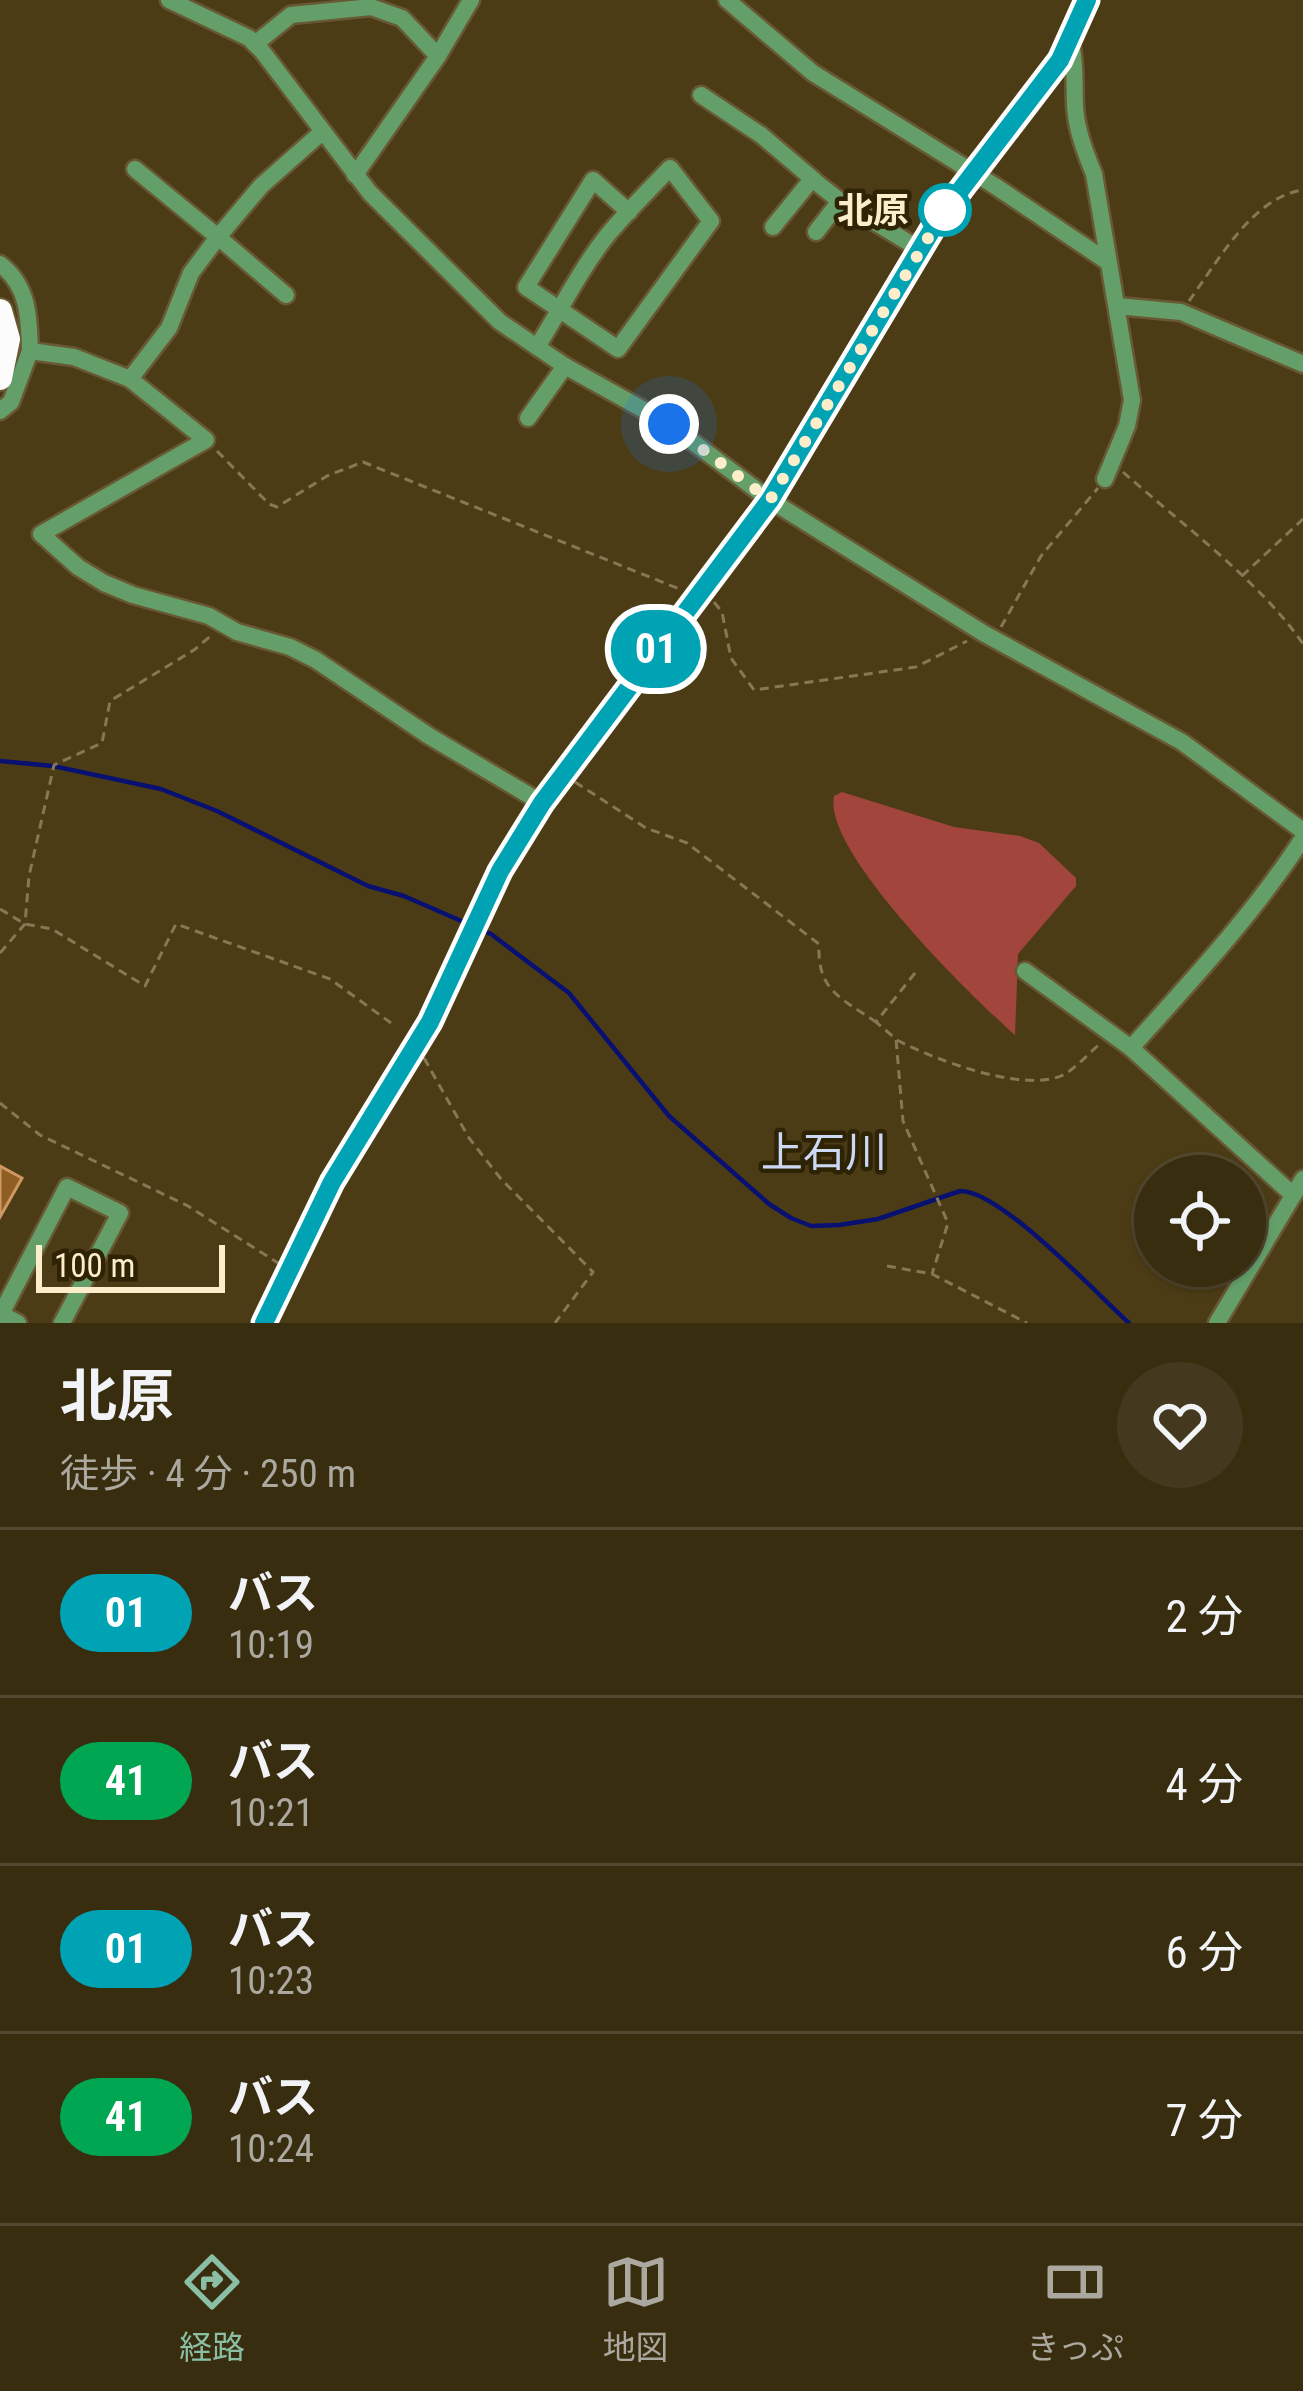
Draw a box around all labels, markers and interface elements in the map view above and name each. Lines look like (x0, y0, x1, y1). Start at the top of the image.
marker: 北原 (920, 185, 970, 235)
place label: 北原 (837, 190, 909, 232)
your location (639, 394, 699, 454)
line badge: 01 (602, 610, 710, 688)
text: 01 (635, 624, 677, 673)
district label: 上石川 (761, 1128, 887, 1177)
map controls (1134, 1155, 1266, 1287)
button: locate (1134, 1155, 1266, 1287)
scale bar (36, 1239, 225, 1292)
text: 100 m (54, 1246, 135, 1285)
button: heart (1117, 1362, 1243, 1488)
text: 北原 (60, 1363, 174, 1430)
text: 徒歩 · 4 分 · 250 m (60, 1451, 356, 1497)
text: バス (228, 1567, 318, 1620)
text: 01 (105, 1588, 147, 1637)
text: 2 分 (1165, 1590, 1243, 1643)
text: 10:19 (228, 1622, 314, 1668)
text: バス (228, 1735, 318, 1788)
text: 41 (105, 1756, 147, 1805)
text: 4 分 (1165, 1758, 1243, 1811)
text: 10:21 (228, 1790, 314, 1836)
text: バス (228, 1903, 318, 1956)
text: 01 (105, 1924, 147, 1973)
text: 6 分 (1165, 1926, 1243, 1979)
text: 10:23 (228, 1958, 314, 2004)
text: バス (228, 2071, 318, 2124)
text: 41 (105, 2092, 147, 2141)
text: 7 分 (1165, 2094, 1243, 2147)
text: 10:24 (228, 2126, 314, 2172)
tab: 経路 (179, 2249, 245, 2369)
tab: 地図 (603, 2249, 669, 2369)
tab: きっぷ (1026, 2249, 1124, 2369)

